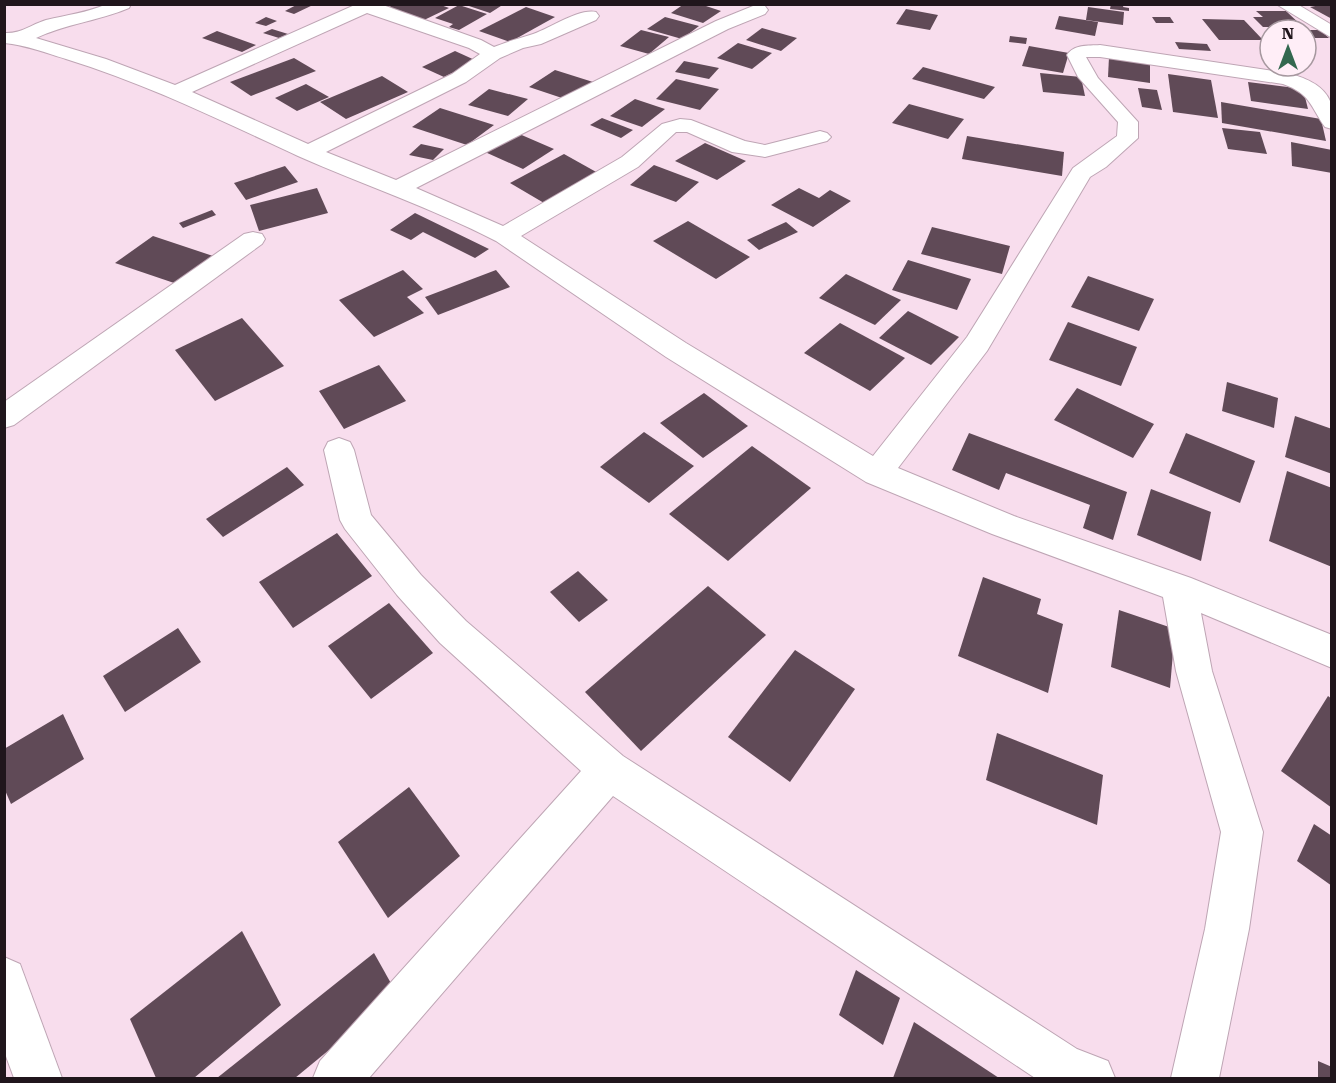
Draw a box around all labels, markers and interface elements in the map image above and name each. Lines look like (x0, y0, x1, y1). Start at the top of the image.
north arrow (1258, 18, 1318, 78)
text: N (1282, 24, 1294, 43)

